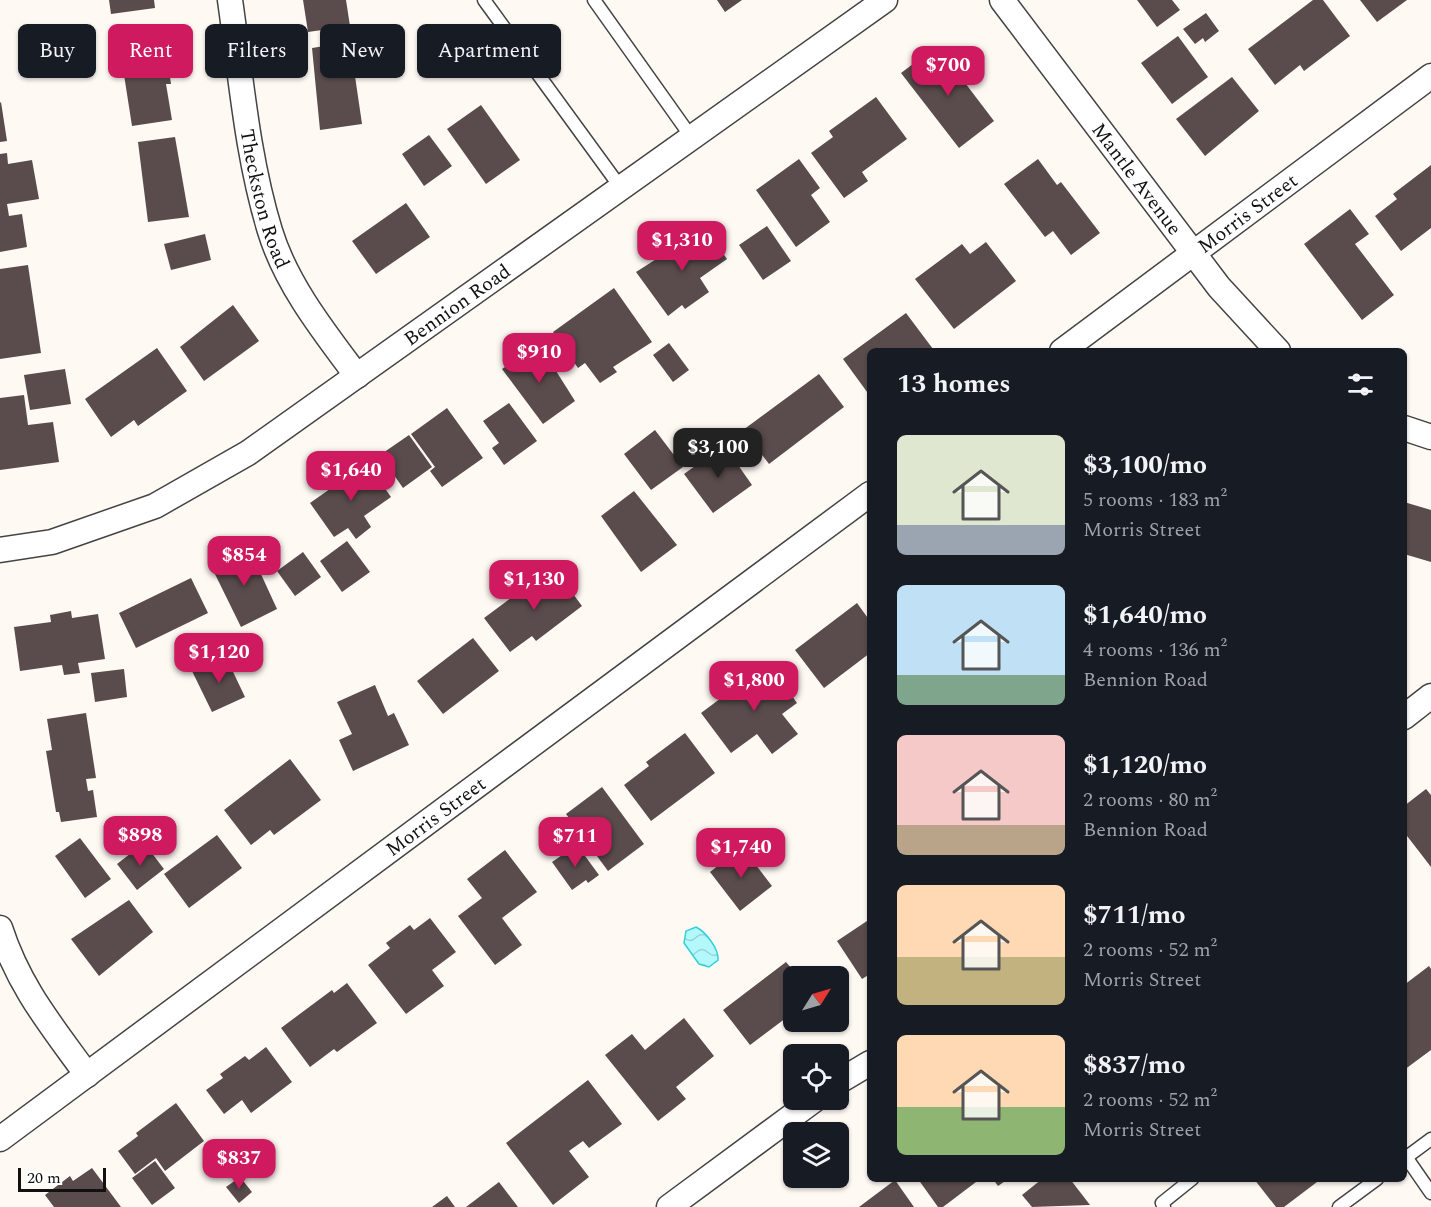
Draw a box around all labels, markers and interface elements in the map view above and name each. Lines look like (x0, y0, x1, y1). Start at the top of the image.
chip: Buy (18, 24, 96, 78)
chip: Rent (108, 24, 193, 78)
chip: Filters (205, 24, 308, 78)
chip: New (320, 24, 405, 78)
chip: Apartment (417, 24, 561, 78)
pin: $700 (912, 46, 984, 97)
text: $700 (926, 50, 970, 80)
street label: Mantle Avenue (1084, 117, 1189, 242)
street label: Theckston Road (232, 127, 297, 274)
street label: Morris Street (1191, 166, 1304, 261)
pin: $1,310 (633, 221, 731, 272)
text: $1,310 (651, 225, 713, 255)
street label: Bennion Road (398, 257, 517, 354)
pin: $910 (503, 333, 575, 384)
text: $910 (517, 337, 561, 367)
text: 13 homes (897, 364, 1011, 404)
icon: filters (1344, 368, 1377, 401)
pin: $3,100 (669, 428, 767, 479)
text: $3,100 (687, 432, 749, 462)
text: $3,100/mo (1083, 445, 1207, 485)
pin: $1,640 (302, 451, 400, 502)
text: $1,640 (320, 455, 382, 485)
icon: home (945, 459, 1017, 531)
text: 5 rooms · 183 m² (1083, 485, 1227, 515)
text: Morris Street (1083, 515, 1201, 545)
pin: $854 (208, 536, 280, 587)
text: $854 (222, 540, 266, 570)
pin: $1,130 (485, 560, 583, 611)
text: $1,130 (503, 564, 565, 594)
text: $1,640/mo (1083, 595, 1207, 635)
icon: home (945, 609, 1017, 681)
pin: $1,120 (170, 633, 268, 684)
text: 4 rooms · 136 m² (1083, 635, 1227, 665)
text: $1,120 (188, 637, 250, 667)
pin: $1,800 (705, 661, 803, 712)
text: $1,800 (723, 665, 785, 695)
text: Bennion Road (1083, 665, 1208, 695)
text: $1,120/mo (1083, 745, 1207, 785)
icon: home (945, 759, 1017, 831)
street label: Morris Street (380, 770, 492, 864)
text: 2 rooms · 80 m² (1083, 785, 1217, 815)
text: Bennion Road (1083, 815, 1208, 845)
pin: $898 (104, 816, 176, 867)
pin: $711 (539, 817, 611, 868)
text: $898 (118, 820, 162, 850)
text: $711 (553, 821, 597, 851)
pin: $1,740 (692, 828, 790, 879)
text: $1,740 (710, 832, 772, 862)
text: $711/mo (1083, 895, 1186, 935)
icon: home (945, 909, 1017, 981)
text: 2 rooms · 52 m² (1083, 935, 1217, 965)
text: Morris Street (1083, 965, 1201, 995)
north arrow (783, 966, 849, 1032)
map controls (783, 966, 849, 1188)
button: locate (783, 1044, 849, 1110)
text: $837/mo (1083, 1045, 1186, 1085)
icon: home (945, 1059, 1017, 1131)
text: 2 rooms · 52 m² (1083, 1085, 1217, 1115)
text: Morris Street (1083, 1115, 1201, 1145)
button: layers (783, 1122, 849, 1188)
pin: $837 (203, 1139, 275, 1190)
text: $837 (217, 1143, 261, 1173)
scale bar (18, 1165, 106, 1192)
text: 20 m (27, 1166, 61, 1190)

